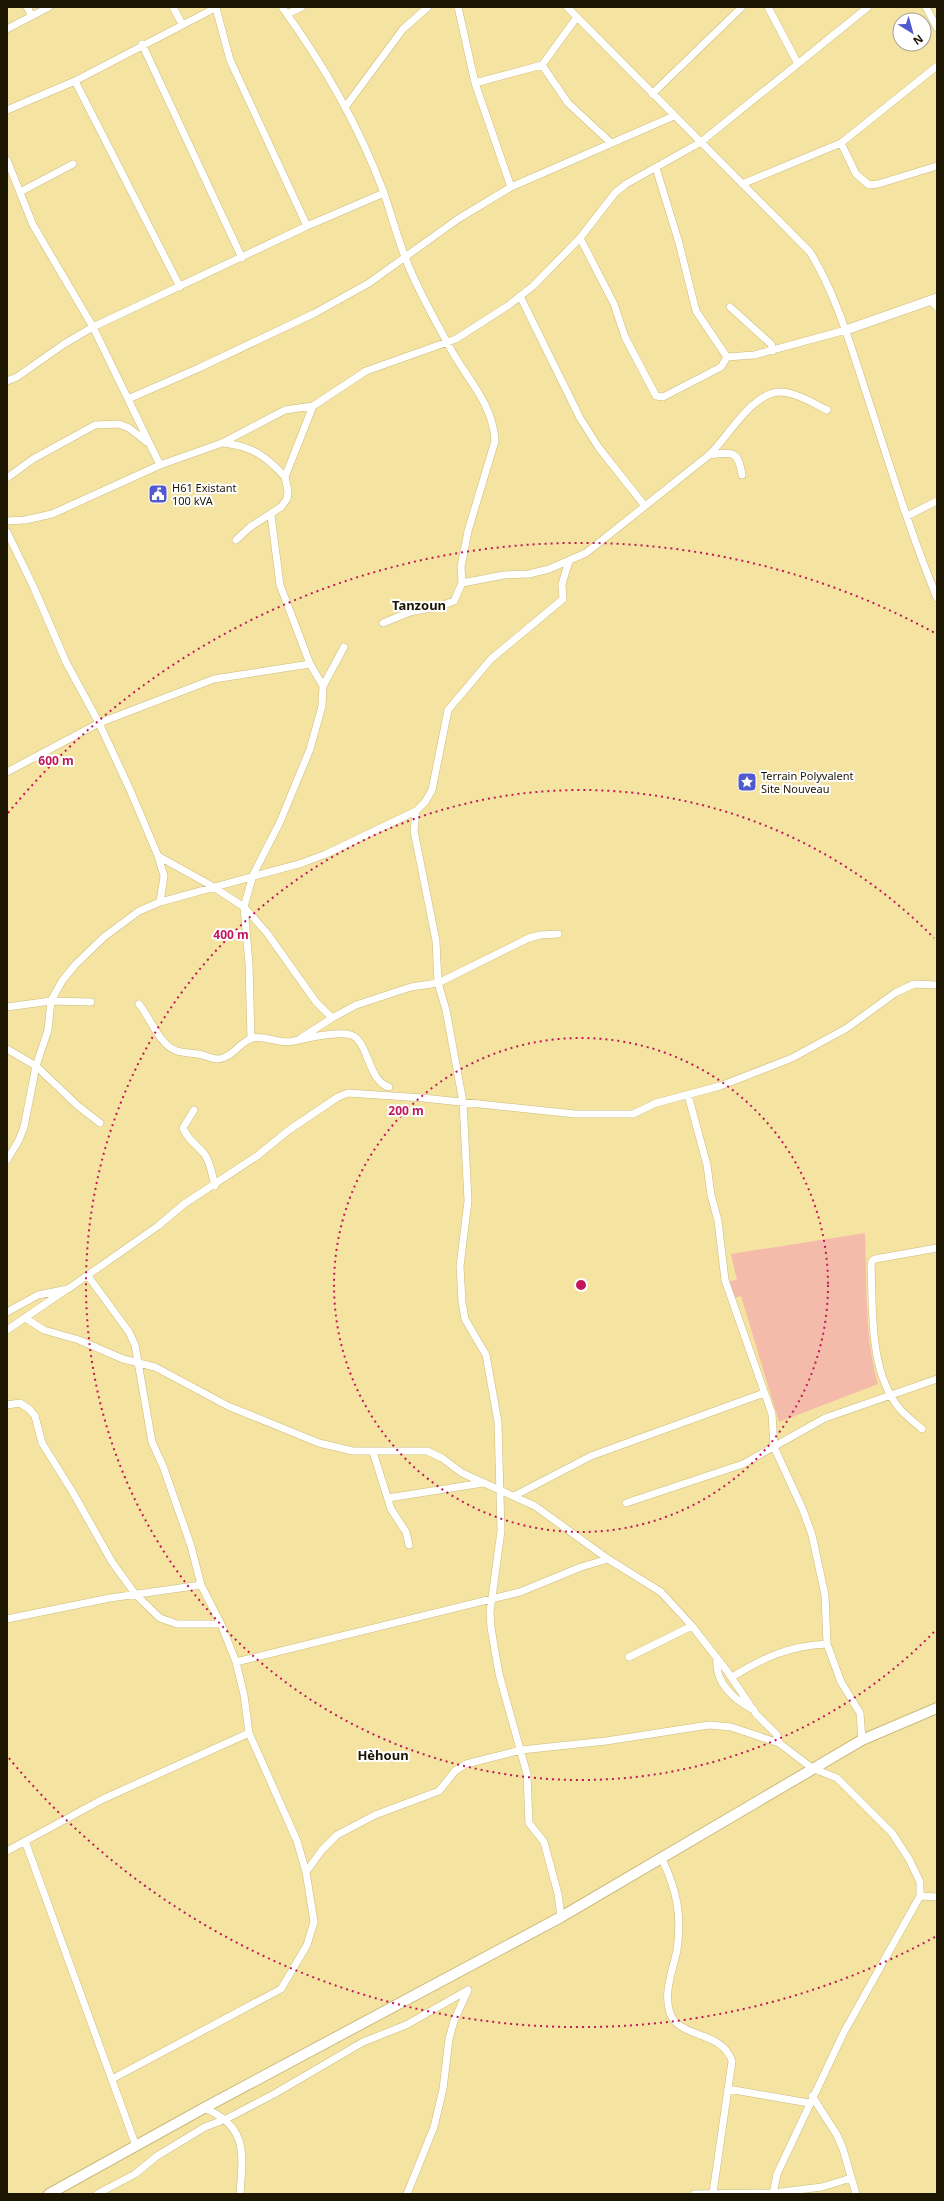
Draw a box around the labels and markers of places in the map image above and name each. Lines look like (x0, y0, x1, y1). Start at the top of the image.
place label: H61 Existant 100 kVA (172, 480, 237, 508)
public building icon: H61 Existant 100 kVA (147, 483, 169, 505)
place label: Terrain Polyvalent Site Nouveau (761, 768, 853, 796)
place icon: Terrain Polyvalent Site Nouveau (736, 771, 758, 793)
centre of rings (574, 1278, 588, 1292)

